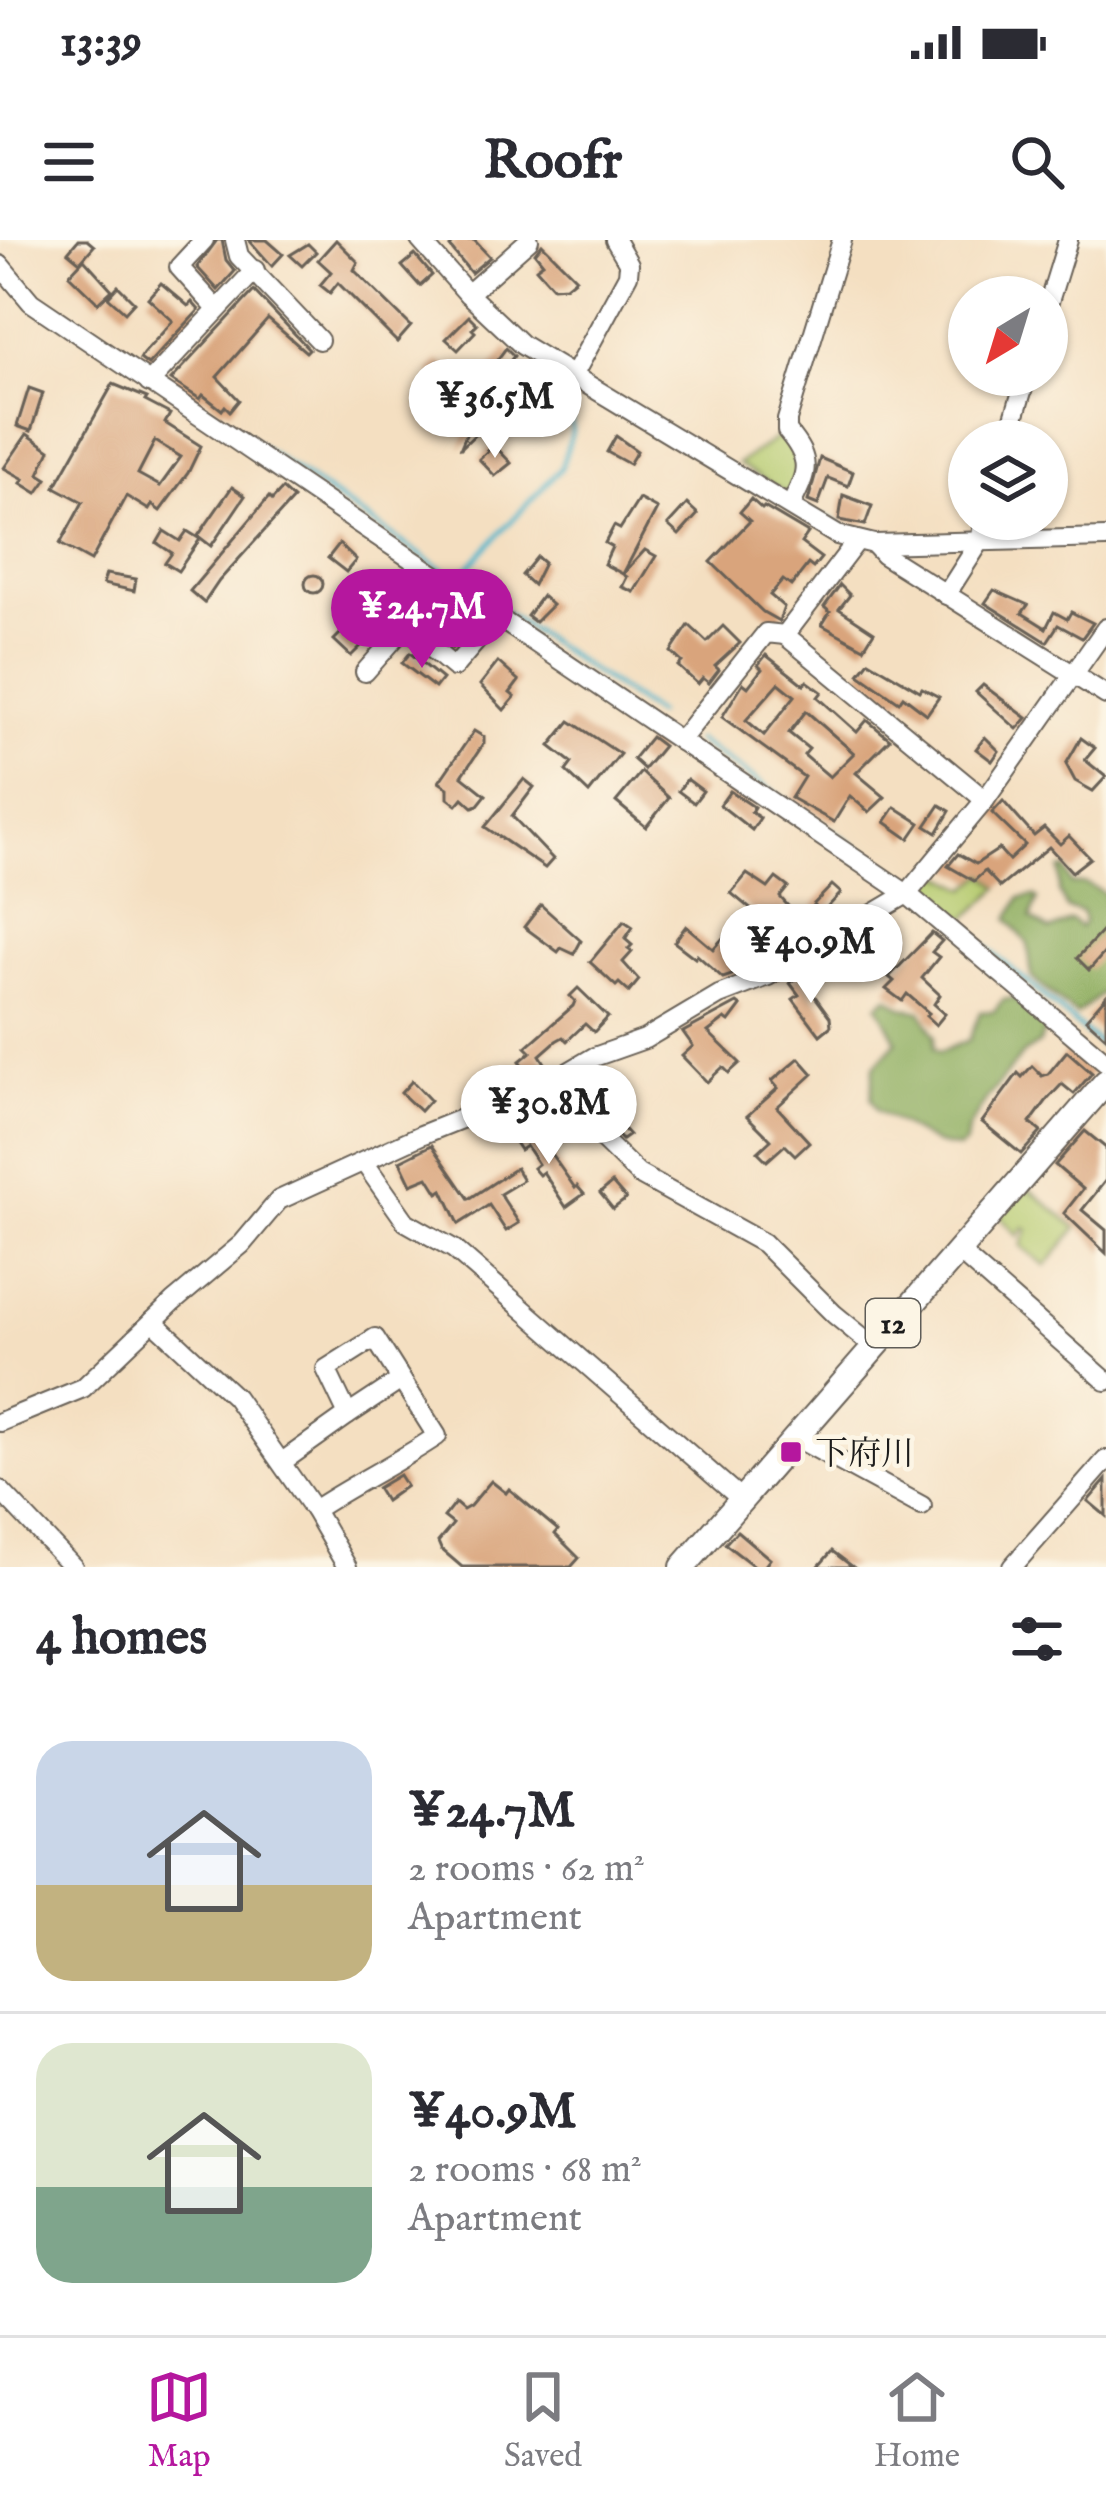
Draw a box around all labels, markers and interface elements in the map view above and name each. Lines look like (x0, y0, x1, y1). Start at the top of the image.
text: 13:39 (60, 14, 142, 71)
text: Roofr (484, 128, 622, 197)
icon: menu (36, 129, 102, 195)
icon: search (1004, 129, 1070, 195)
north arrow (948, 276, 1068, 396)
map controls (948, 276, 1068, 540)
pin: ¥36.5M (397, 359, 593, 461)
text: ¥36.5M (436, 373, 554, 422)
button: layers (948, 420, 1068, 540)
pin: ¥24.7M (324, 569, 520, 671)
text: ¥24.7M (358, 583, 486, 632)
pin: ¥40.9M (713, 904, 909, 1006)
text: ¥40.9M (747, 918, 875, 967)
pin: ¥30.8M (451, 1065, 647, 1167)
text: ¥30.8M (488, 1079, 610, 1128)
road number: 12 (866, 1299, 920, 1347)
place label: 下府川 (815, 1434, 914, 1476)
marker: 下府川 (778, 1439, 804, 1465)
icon: filters (1004, 1606, 1070, 1672)
text: 4 homes (36, 1607, 207, 1672)
text: ¥24.7M (408, 1780, 575, 1845)
icon: home (132, 1789, 276, 1933)
text: 2 rooms · 62 m² (408, 1845, 645, 1894)
text: Apartment (408, 1894, 582, 1943)
text: ¥40.9M (408, 2081, 576, 2146)
icon: home (132, 2091, 276, 2235)
text: 2 rooms · 68 m² (408, 2146, 642, 2195)
text: Apartment (408, 2195, 582, 2244)
tab: Map (146, 2364, 212, 2478)
tab: Saved (504, 2364, 582, 2478)
tab: Home (874, 2364, 960, 2478)

